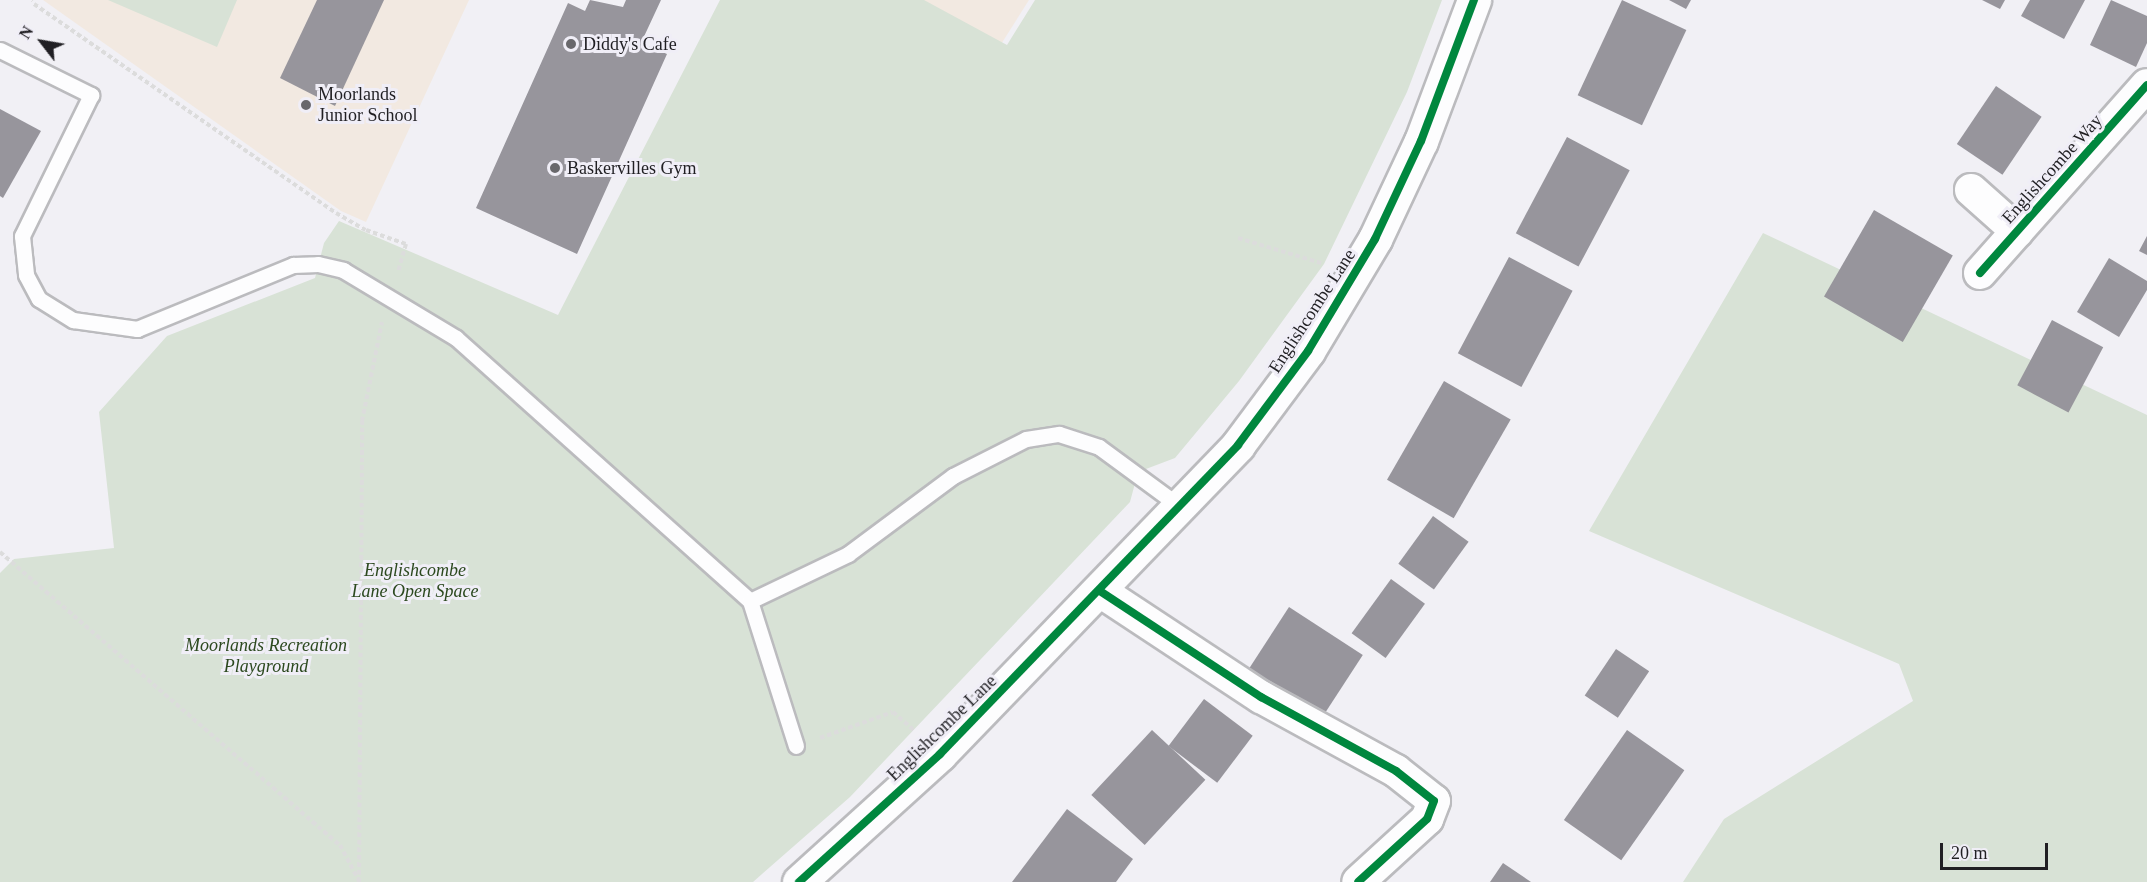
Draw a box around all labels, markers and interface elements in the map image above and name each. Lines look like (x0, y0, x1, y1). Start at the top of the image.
north arrow (12, 12, 72, 72)
text: N (16, 23, 36, 42)
place label: Diddy's Cafe (583, 33, 677, 55)
marker: Diddy's Cafe (564, 37, 578, 51)
place label: Moorlands Junior School (318, 84, 418, 127)
marker: Moorlands Junior School (299, 98, 313, 112)
street label: Englishcombe Way (1997, 110, 2107, 228)
place label: Baskervilles Gym (567, 157, 696, 179)
marker: Baskervilles Gym (548, 161, 562, 175)
street label: Englishcombe Lane (1264, 245, 1360, 377)
park label: Englishcombe Lane Open Space (352, 560, 478, 602)
park label: Moorlands Recreation Playground (185, 635, 347, 678)
street label: Englishcombe Lane (883, 670, 1001, 786)
scale bar (1943, 831, 2051, 869)
text: 20 m (1951, 843, 1988, 863)

